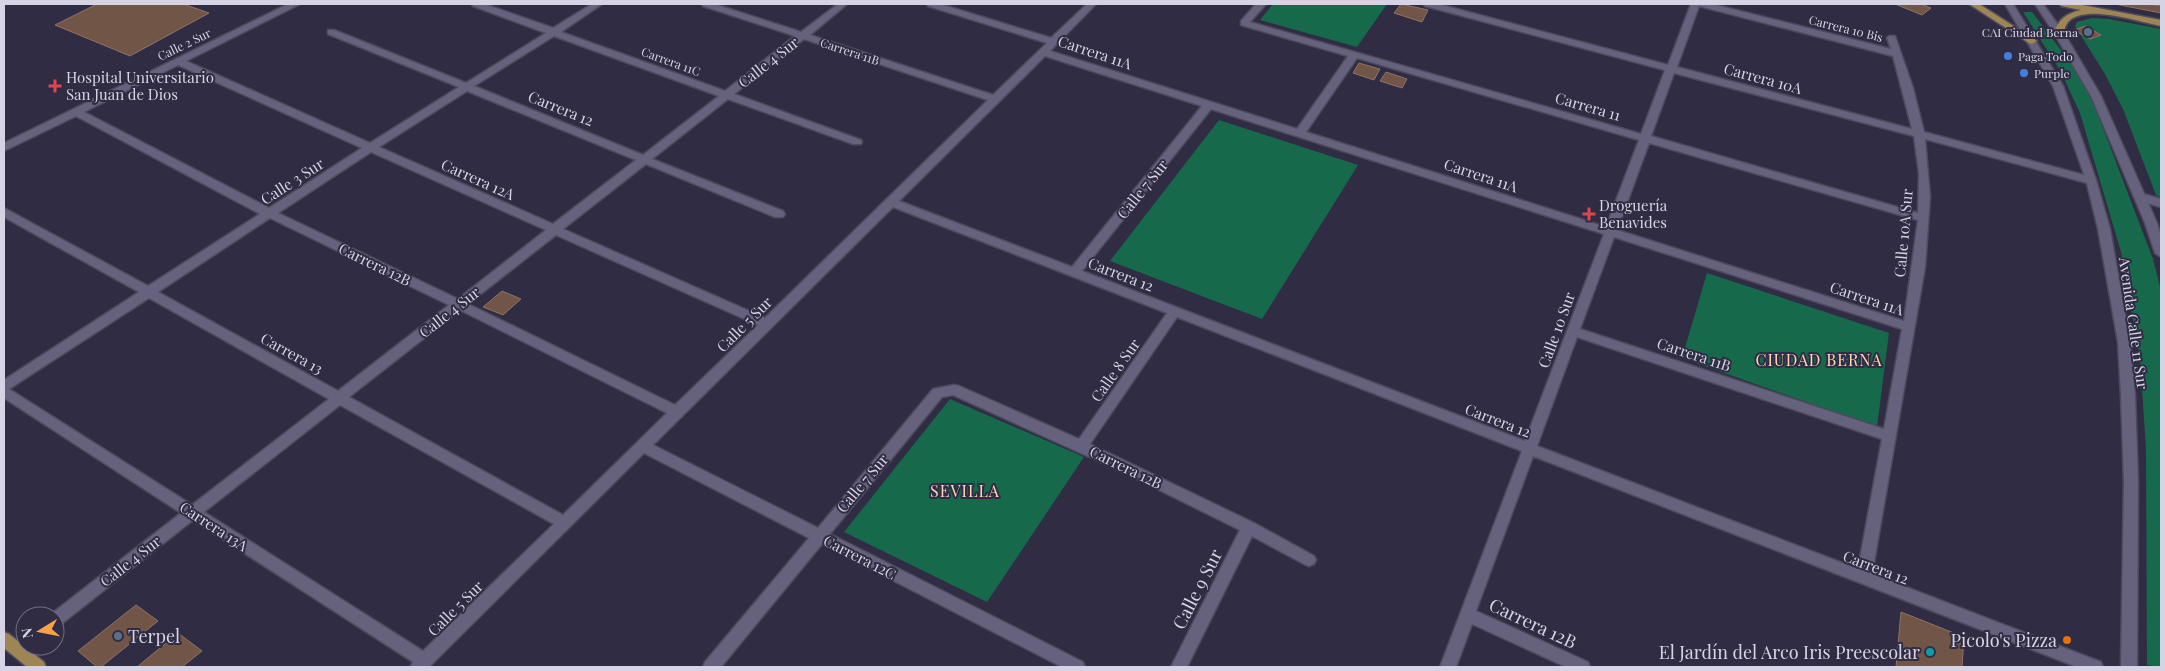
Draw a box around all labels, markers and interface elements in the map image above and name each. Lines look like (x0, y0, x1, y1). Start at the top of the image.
street label: Carrera 10 Bis (1807, 11, 1885, 45)
street label: Calle 2 Sur (155, 24, 214, 64)
place label: CAI Ciudad Berna (1982, 24, 2078, 40)
marker: CAI Ciudad Berna (2082, 26, 2094, 38)
street label: Carrera 11A (1055, 31, 1135, 74)
street label: Calle 4 Sur (734, 32, 803, 92)
street label: Carrera 11B (818, 34, 882, 68)
street label: Carrera 11C (639, 43, 703, 79)
place label: Paga Todo (2018, 48, 2073, 64)
marker: Paga Todo (2002, 50, 2014, 62)
street label: Carrera 10A (1722, 58, 1805, 98)
place label: Purple (2034, 65, 2070, 81)
place label: Hospital Universitario San Juan de Dios (66, 67, 214, 104)
marker: Purple (2018, 67, 2030, 79)
marker: Hospital Universitario San Juan de Dios (48, 79, 62, 93)
street label: Carrera 12 (525, 86, 597, 130)
street label: Carrera 11 (1553, 87, 1624, 125)
street label: Calle 3 Sur (257, 153, 328, 209)
street label: Carrera 12A (438, 154, 518, 204)
street label: Carrera 11A (1441, 154, 1521, 197)
street label: Calle 7 Sur (1112, 155, 1172, 223)
street label: Calle 10A Sur (1889, 188, 1917, 278)
place label: Droguería Benavides (1599, 195, 1668, 232)
marker: Droguería Benavides (1583, 208, 1595, 220)
street label: Carrera 12B (335, 238, 415, 290)
street label: Carrera 12 (1085, 252, 1157, 296)
street label: Avenida Calle 11 Sur (2115, 255, 2153, 391)
street label: Carrera 11A (1827, 277, 1907, 320)
street label: Calle 4 Sur (415, 282, 484, 342)
street label: Calle 10 Sur (1533, 289, 1579, 371)
street label: Calle 5 Sur (712, 292, 776, 356)
street label: Carrera 13 (257, 328, 327, 378)
street label: Carrera 11B (1654, 333, 1734, 375)
street label: Calle 8 Sur (1086, 334, 1144, 405)
district label: CIUDAD BERNA (1755, 349, 1883, 370)
street label: Carrera 12 (1462, 398, 1534, 442)
street label: Carrera 12B (1086, 441, 1166, 493)
street label: Calle 7 Sur (832, 449, 893, 517)
district label: SEVILLA (930, 480, 1000, 501)
street label: Carrera 13A (176, 496, 252, 556)
street label: Carrera 12C (820, 530, 900, 584)
street label: Calle 4 Sur (96, 531, 165, 591)
street label: Calle 9 Sur (1167, 545, 1227, 633)
street label: Carrera 12 (1840, 545, 1912, 589)
street label: Calle 5 Sur (423, 576, 487, 640)
street label: Carrera 12B (1485, 592, 1581, 654)
north arrow (15, 606, 65, 656)
place label: Terpel (128, 624, 180, 648)
text: N (16, 627, 37, 640)
place label: Picolo's Pizza (1950, 628, 2057, 652)
marker: Terpel (112, 630, 124, 642)
marker: Picolo's Pizza (2061, 634, 2073, 646)
place label: El Jardín del Arco Iris Preescolar (1659, 640, 1920, 664)
marker: El Jardín del Arco Iris Preescolar (1924, 646, 1936, 658)

